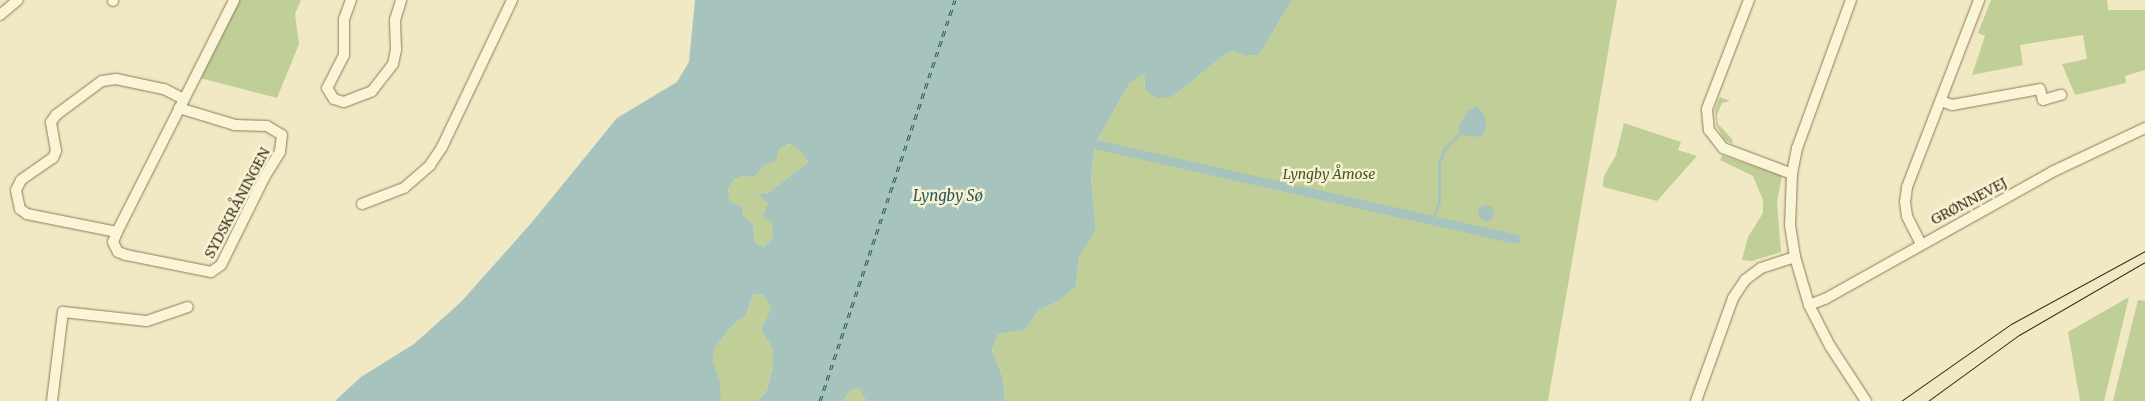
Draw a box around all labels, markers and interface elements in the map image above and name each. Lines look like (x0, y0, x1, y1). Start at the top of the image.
street label: SYDSKRÅNINGEN (201, 145, 273, 261)
park label: Lyngby Åmose (1283, 166, 1375, 182)
street label: GRØNNEVEJ (1928, 174, 2010, 228)
water label: Lyngby Sø (913, 187, 983, 205)

